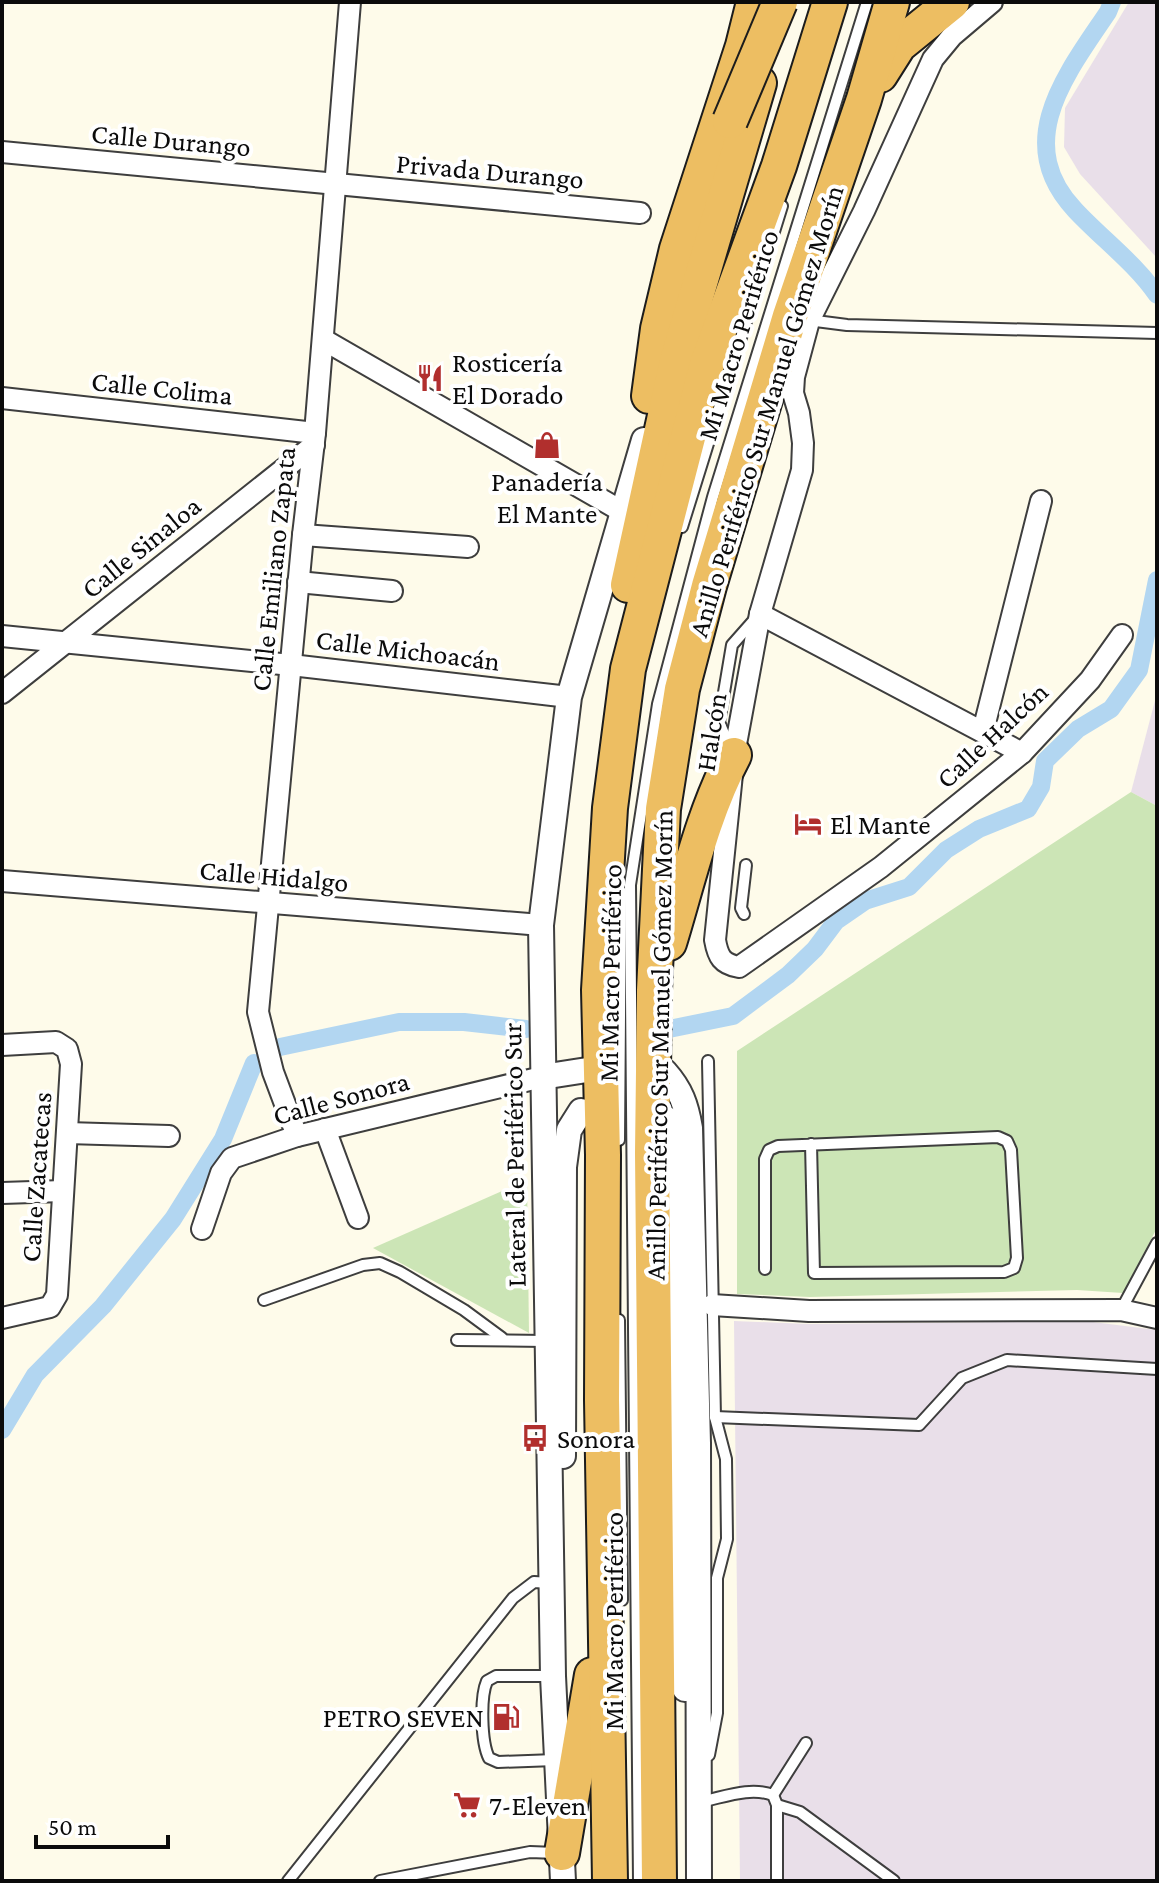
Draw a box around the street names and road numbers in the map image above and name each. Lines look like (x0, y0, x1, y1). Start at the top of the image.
street label: Calle Durango (90, 118, 252, 162)
street label: Privada Durango (395, 147, 585, 195)
street label: Anillo Periférico Sur Manuel Gómez Morín (682, 181, 850, 641)
street label: Mi Macro Periférico (691, 226, 785, 444)
street label: Calle Colima (90, 365, 234, 411)
street label: Calle Emiliano Zapata (245, 445, 301, 693)
street label: Calle Sinaloa (75, 490, 207, 604)
street label: Calle Michoacán (314, 623, 502, 677)
street label: Calle Halcón (930, 676, 1054, 794)
street label: Halcón (690, 691, 732, 773)
street label: Anillo Periférico Sur Manuel Gómez Morín (639, 809, 679, 1281)
street label: Calle Hidalgo (198, 854, 350, 898)
street label: Mi Macro Periférico (593, 864, 627, 1082)
street label: Lateral de Periférico Sur (496, 1022, 532, 1288)
street label: Calle Sonora (269, 1065, 413, 1131)
street label: Calle Zacatecas (15, 1091, 57, 1263)
street label: Mi Macro Periférico (598, 1512, 629, 1730)

